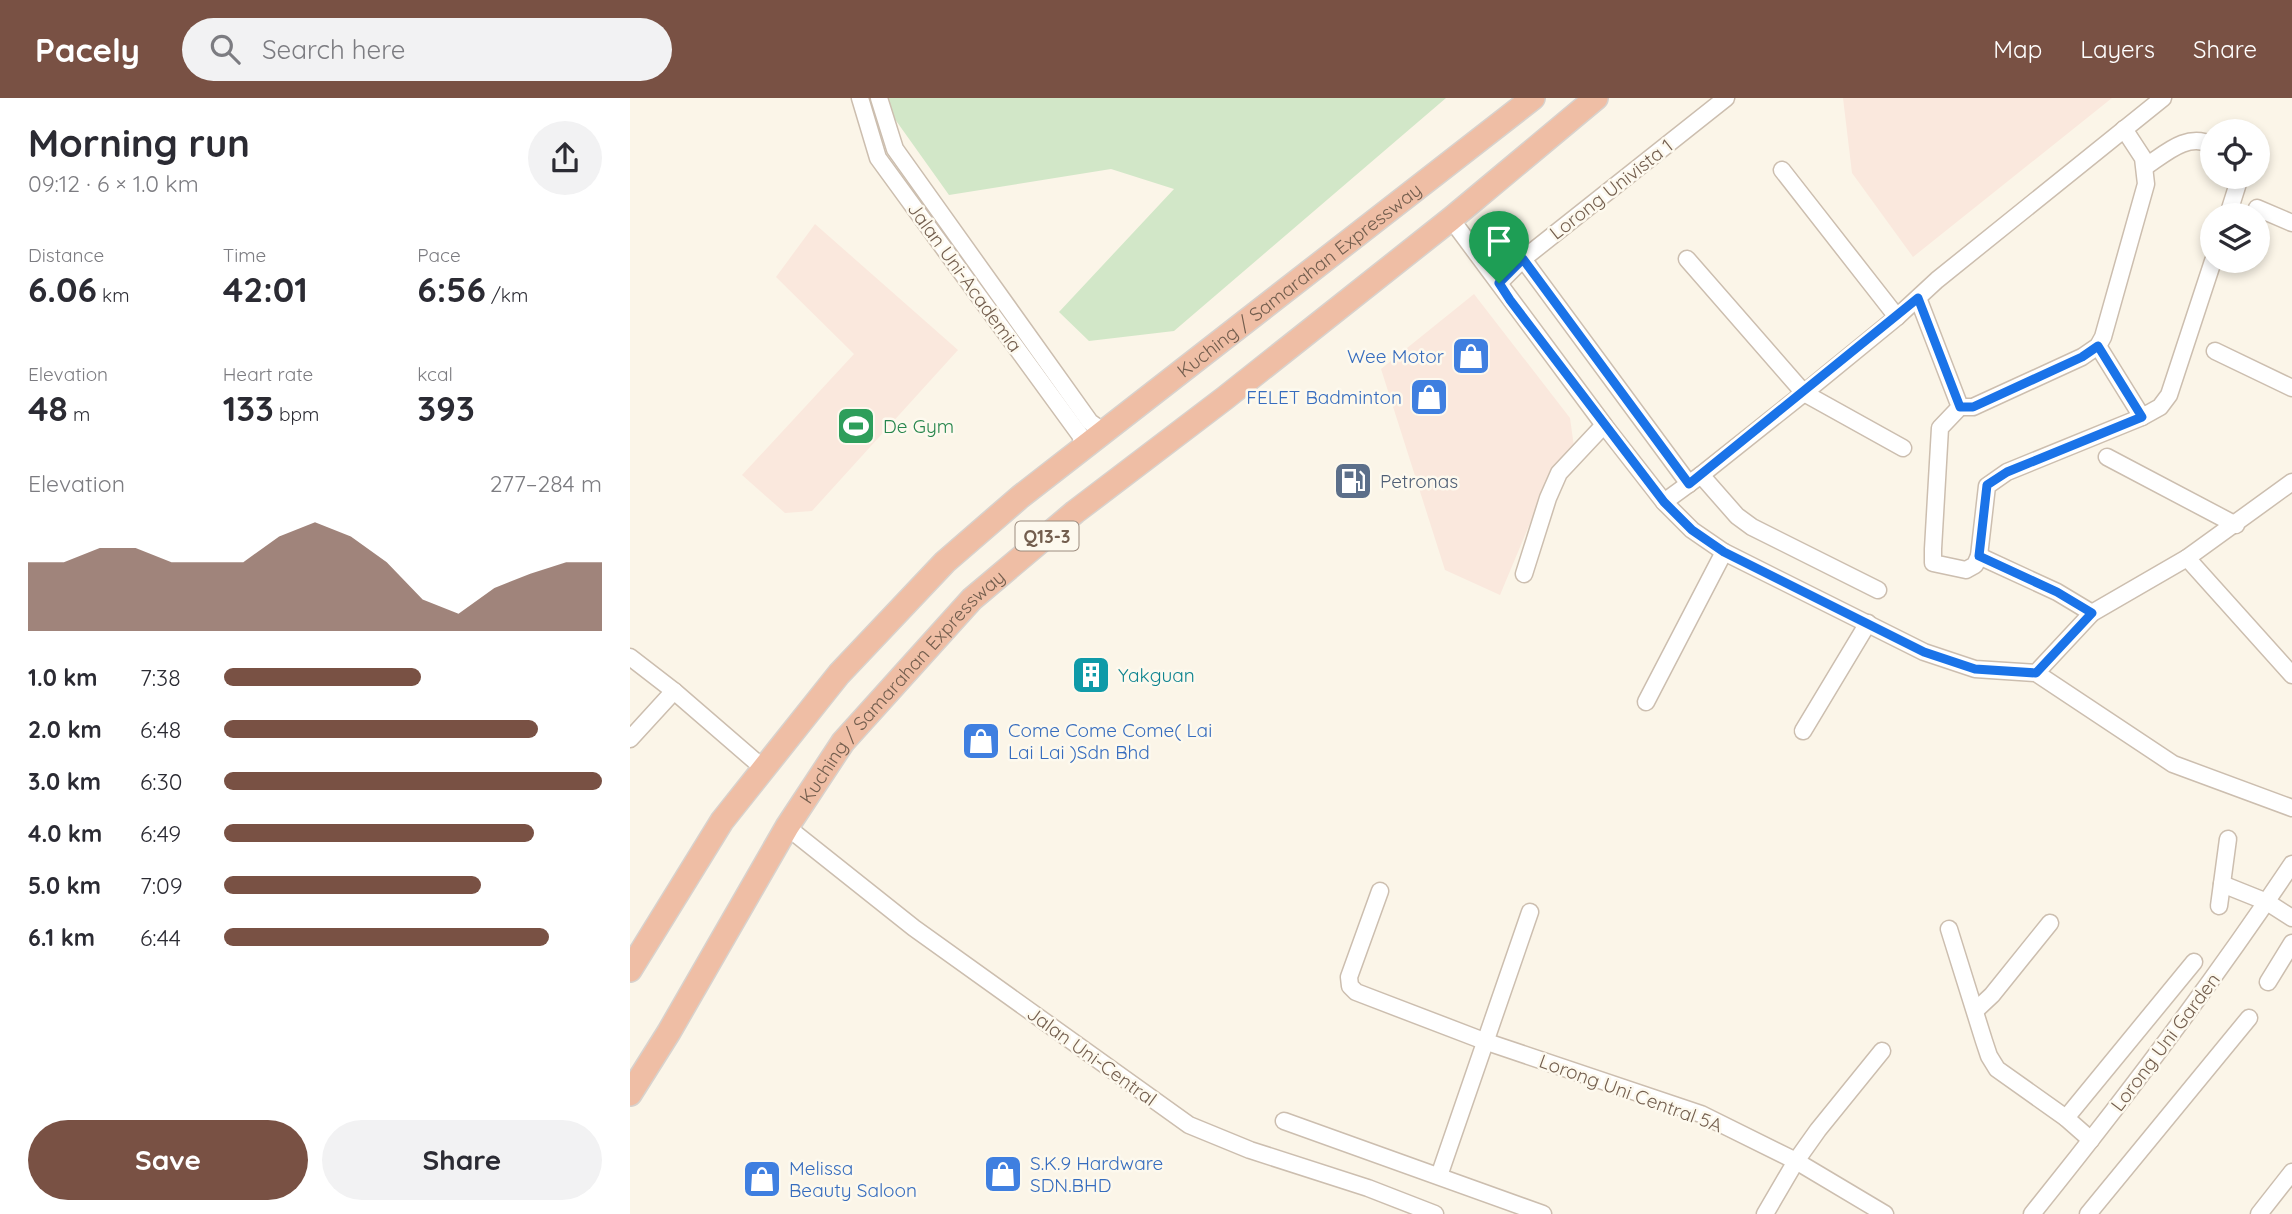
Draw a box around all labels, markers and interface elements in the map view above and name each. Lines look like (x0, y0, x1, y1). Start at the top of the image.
search box (182, 18, 672, 81)
text: Pacely (35, 29, 140, 70)
icon: search (206, 30, 244, 68)
text: Search here (262, 33, 405, 66)
text: Map (1993, 34, 2042, 64)
text: Layers (2080, 34, 2155, 64)
text: Share (2193, 34, 2257, 64)
text: Morning run (28, 119, 250, 167)
map controls (2200, 119, 2270, 273)
button: locate (2200, 119, 2270, 189)
button: share (528, 121, 602, 195)
street label: Lorong Univista 1 (1545, 133, 1677, 245)
text: 09:12 · 6 × 1.0 km (28, 169, 199, 198)
street label: Kuching / Samarahan Expressway (1172, 177, 1426, 382)
street label: Jalan Uni-Academia (903, 197, 1027, 357)
button: layers (2200, 203, 2270, 273)
pin (1469, 211, 1529, 283)
icon: arrive (1480, 222, 1518, 260)
text: Distance (28, 243, 104, 267)
text: Time (223, 243, 266, 267)
text: Pace (417, 243, 461, 267)
text: 6.06 (28, 267, 97, 311)
text: 42:01 (223, 267, 308, 311)
text: 6:56 (417, 267, 486, 311)
text: km (97, 283, 130, 307)
text: /km (486, 283, 528, 307)
shop icon: Wee Motor (1450, 335, 1492, 377)
place label: Wee Motor (1347, 344, 1445, 368)
text: Elevation (28, 362, 108, 386)
text: Heart rate (223, 362, 313, 386)
text: kcal (417, 362, 453, 386)
shop icon: FELET Badminton (1408, 376, 1450, 418)
place label: FELET Badminton (1246, 385, 1402, 409)
text: 48 (28, 386, 68, 430)
text: 133 (223, 386, 274, 430)
text: 393 (417, 386, 475, 430)
text: m (68, 402, 90, 426)
text: bpm (274, 402, 319, 426)
sports icon: De Gym (835, 405, 877, 447)
place label: De Gym (883, 414, 954, 438)
fuel station icon: Petronas (1332, 460, 1374, 502)
text: Elevation (28, 469, 125, 498)
text: 277–284 m (490, 469, 602, 498)
place label: Petronas (1380, 469, 1458, 493)
road number: Q13-3 (1016, 522, 1078, 550)
street label: Kuching / Samarahan Expressway (794, 564, 1010, 808)
building icon: Yakguan (1070, 654, 1112, 696)
text: 1.0 km (28, 663, 98, 692)
text: 7:38 (140, 663, 181, 692)
place label: Yakguan (1118, 663, 1195, 687)
text: 2.0 km (28, 715, 102, 744)
text: 6:48 (140, 715, 181, 744)
place label: Come Come Come( Lai Lai Lai )Sdn Bhd (1008, 718, 1212, 764)
shop icon: Come Come Come( Lai Lai Lai )Sdn Bhd (960, 720, 1002, 762)
text: 3.0 km (28, 767, 101, 796)
text: 6:30 (140, 767, 182, 796)
text: 4.0 km (28, 819, 102, 848)
text: 6:49 (140, 819, 181, 848)
text: 5.0 km (28, 871, 101, 900)
text: 7:09 (140, 871, 183, 900)
text: 6.1 km (28, 923, 95, 952)
text: 6:44 (140, 923, 181, 952)
street label: Lorong Uni Garden (2105, 968, 2225, 1116)
street label: Jalan Uni-Central (1023, 1001, 1161, 1111)
street label: Lorong Uni Central 5A (1536, 1049, 1726, 1137)
button: Save (28, 1120, 308, 1200)
button: Share (322, 1120, 602, 1200)
place label: S.K.9 Hardware SDN.BHD (1030, 1151, 1163, 1197)
shop icon: S.K.9 Hardware SDN.BHD (982, 1153, 1024, 1195)
place label: Melissa Beauty Saloon (789, 1156, 917, 1202)
shop icon: Melissa Beauty Saloon (741, 1158, 783, 1200)

